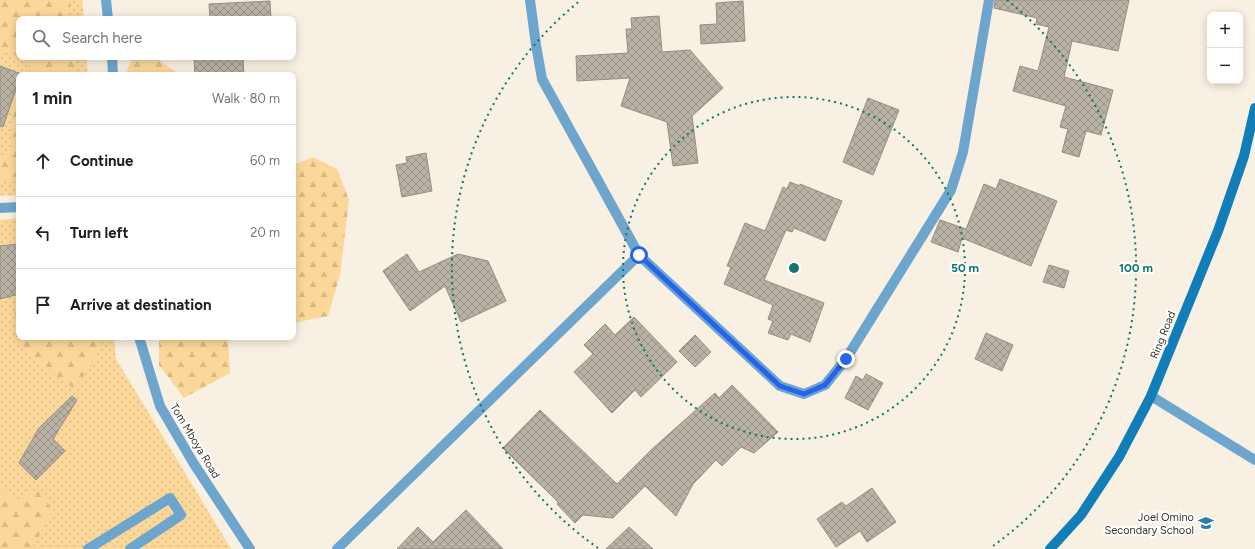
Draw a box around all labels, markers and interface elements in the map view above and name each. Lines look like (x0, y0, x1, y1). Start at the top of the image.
map controls (1207, 12, 1243, 84)
button: + (1207, 12, 1243, 48)
search box (16, 16, 296, 60)
icon: search (30, 27, 52, 49)
text: Search here (62, 29, 142, 47)
button: − (1207, 48, 1243, 84)
text: 1 min (32, 88, 72, 108)
text: Walk · 80 m (212, 91, 280, 106)
icon: ahead (32, 150, 54, 172)
text: Continue (70, 152, 133, 170)
text: 60 m (250, 153, 280, 168)
icon: left (32, 222, 54, 244)
text: Turn left (70, 224, 128, 242)
text: 20 m (250, 225, 280, 240)
route start (630, 246, 648, 264)
centre of rings (787, 261, 801, 275)
text: 50 m (951, 261, 979, 275)
text: 100 m (1119, 261, 1153, 275)
icon: arrive (32, 294, 54, 316)
text: Arrive at destination (70, 296, 211, 314)
street label: Ring Road (1148, 309, 1178, 361)
route end (837, 350, 855, 368)
street label: Tom Mboya Road (167, 401, 223, 481)
place label: Joel Omino Secondary School (1104, 511, 1194, 537)
school or university icon: Joel Omino Secondary School (1197, 514, 1215, 532)

